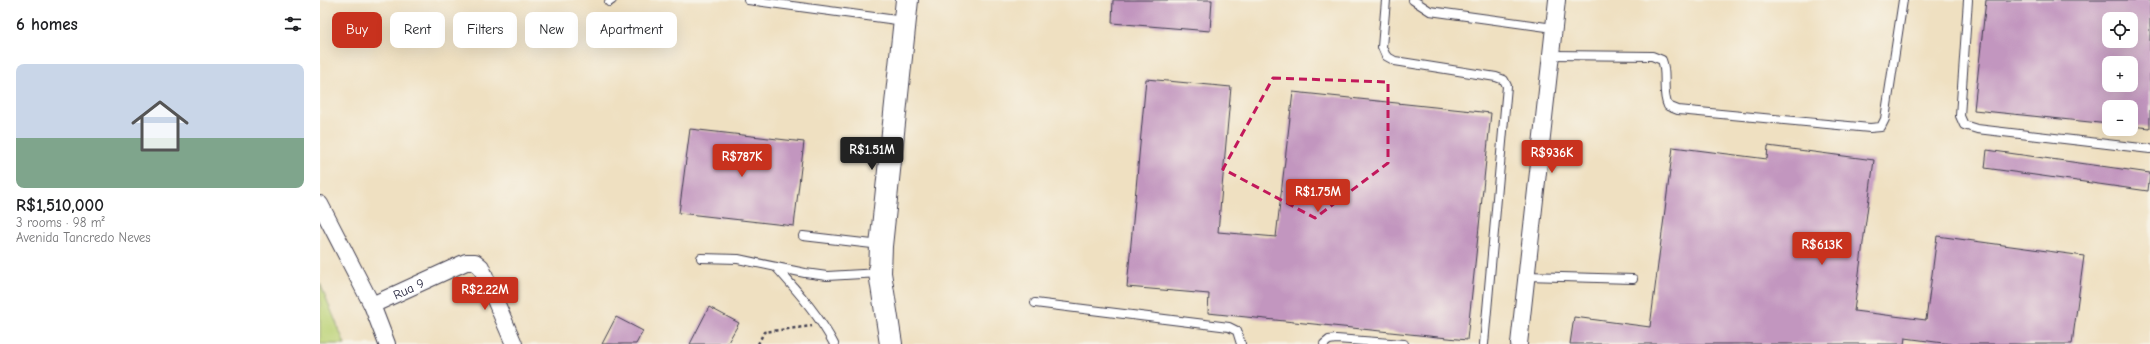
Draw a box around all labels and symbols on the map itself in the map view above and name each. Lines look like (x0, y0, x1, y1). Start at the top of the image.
pin: R$1.51M (835, 137, 909, 171)
pin: R$936K (1519, 140, 1585, 174)
pin: R$787K (709, 144, 775, 178)
pin: R$1.75M (1281, 179, 1355, 213)
pin: R$613K (1789, 232, 1855, 266)
street label: Rua 9 (391, 275, 426, 302)
pin: R$2.22M (448, 277, 522, 311)

